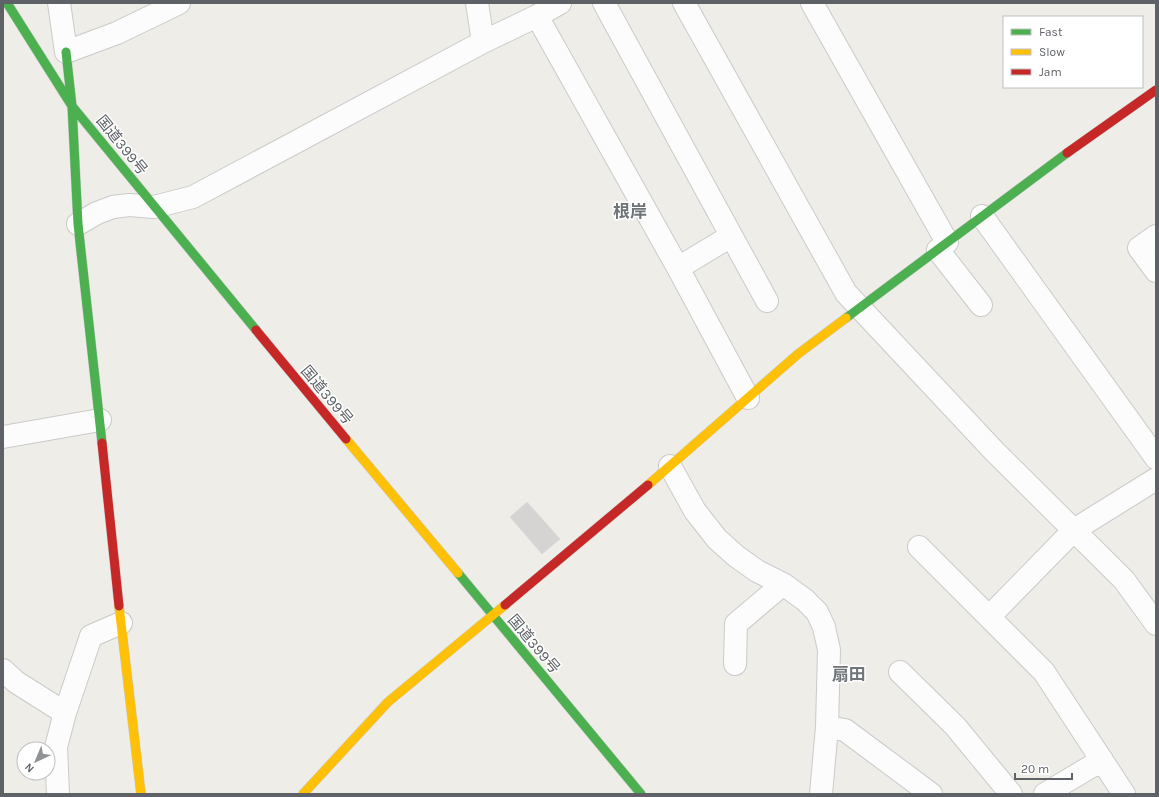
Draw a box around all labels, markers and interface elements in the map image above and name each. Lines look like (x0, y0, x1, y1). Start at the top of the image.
legend (1003, 16, 1143, 88)
text: Fast (1039, 25, 1063, 39)
text: Slow (1039, 45, 1065, 59)
text: Jam (1039, 65, 1062, 79)
street label: 国道399号 (93, 112, 151, 178)
district label: 根岸 (613, 201, 647, 221)
street label: 国道399号 (297, 362, 357, 428)
street label: 国道399号 (504, 611, 564, 677)
district label: 扇田 (832, 664, 866, 684)
north arrow (16, 741, 56, 781)
scale bar (1015, 755, 1072, 781)
text: N (22, 760, 37, 775)
text: 20 m (1021, 762, 1049, 776)

